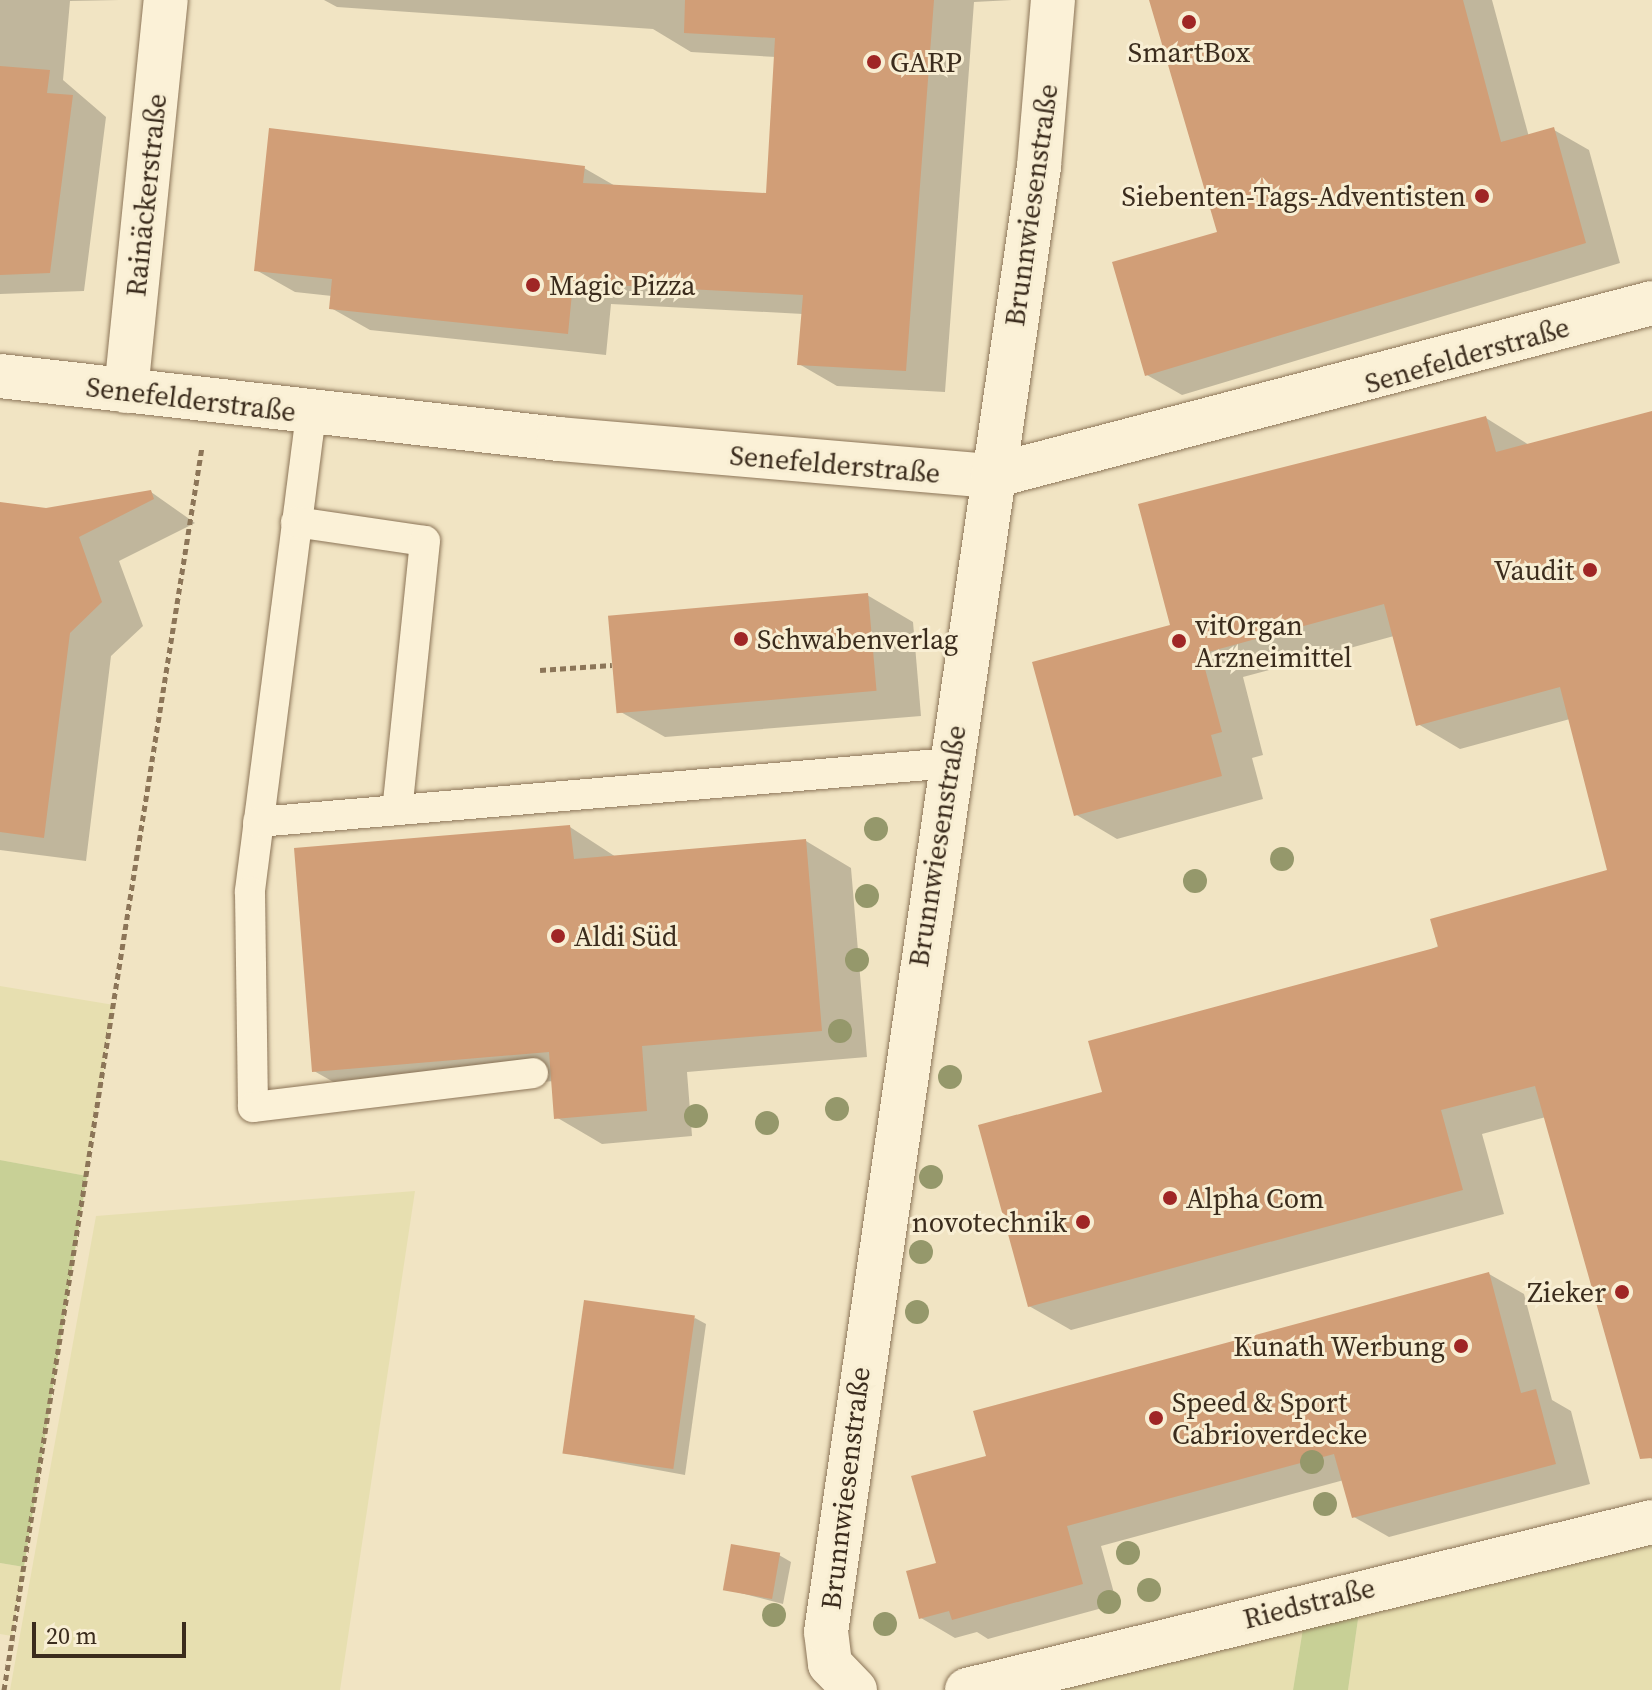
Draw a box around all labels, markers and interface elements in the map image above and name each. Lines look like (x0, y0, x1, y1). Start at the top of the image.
marker: SmartBox (1180, 13, 1198, 31)
place label: SmartBox (1128, 35, 1250, 69)
place label: GARP (890, 45, 962, 79)
marker: GARP (865, 53, 883, 71)
street label: Brunnwiesenstraße (997, 82, 1065, 328)
street label: Rainäckerstraße (119, 92, 173, 298)
place label: Siebenten-Tags-Adventisten (1122, 179, 1466, 213)
marker: Siebenten-Tags-Adventisten (1473, 187, 1491, 205)
place label: Magic Pizza (549, 268, 696, 302)
marker: Magic Pizza (524, 276, 542, 294)
street label: Senefelderstraße (1361, 310, 1573, 400)
street label: Senefelderstraße (84, 369, 298, 429)
street label: Senefelderstraße (728, 438, 942, 490)
place label: Vaudit (1494, 553, 1574, 587)
marker: Vaudit (1581, 561, 1599, 579)
place label: vitOrgan Arzneimittel (1195, 608, 1352, 674)
place label: Schwabenverlag (757, 622, 958, 656)
marker: Schwabenverlag (732, 630, 750, 648)
marker: vitOrgan Arzneimittel (1170, 632, 1188, 650)
street label: Brunnwiesenstraße (901, 723, 973, 969)
place label: Aldi Süd (574, 919, 678, 953)
marker: Aldi Süd (549, 927, 567, 945)
place label: Alpha Com (1186, 1181, 1324, 1215)
marker: Alpha Com (1161, 1189, 1179, 1207)
place label: novotechnik (912, 1205, 1067, 1239)
marker: novotechnik (1074, 1213, 1092, 1231)
place label: Zieker (1527, 1275, 1606, 1309)
marker: Zieker (1613, 1283, 1631, 1301)
place label: Kunath Werbung (1232, 1329, 1445, 1363)
marker: Kunath Werbung (1452, 1337, 1470, 1355)
street label: Brunnwiesenstraße (813, 1365, 877, 1611)
place label: Speed & Sport Cabrioverdecke (1172, 1385, 1368, 1451)
marker: Speed & Sport Cabrioverdecke (1147, 1409, 1165, 1427)
street label: Riedstraße (1240, 1570, 1378, 1636)
scale bar (36, 1606, 190, 1656)
text: 20 m (46, 1619, 97, 1652)

